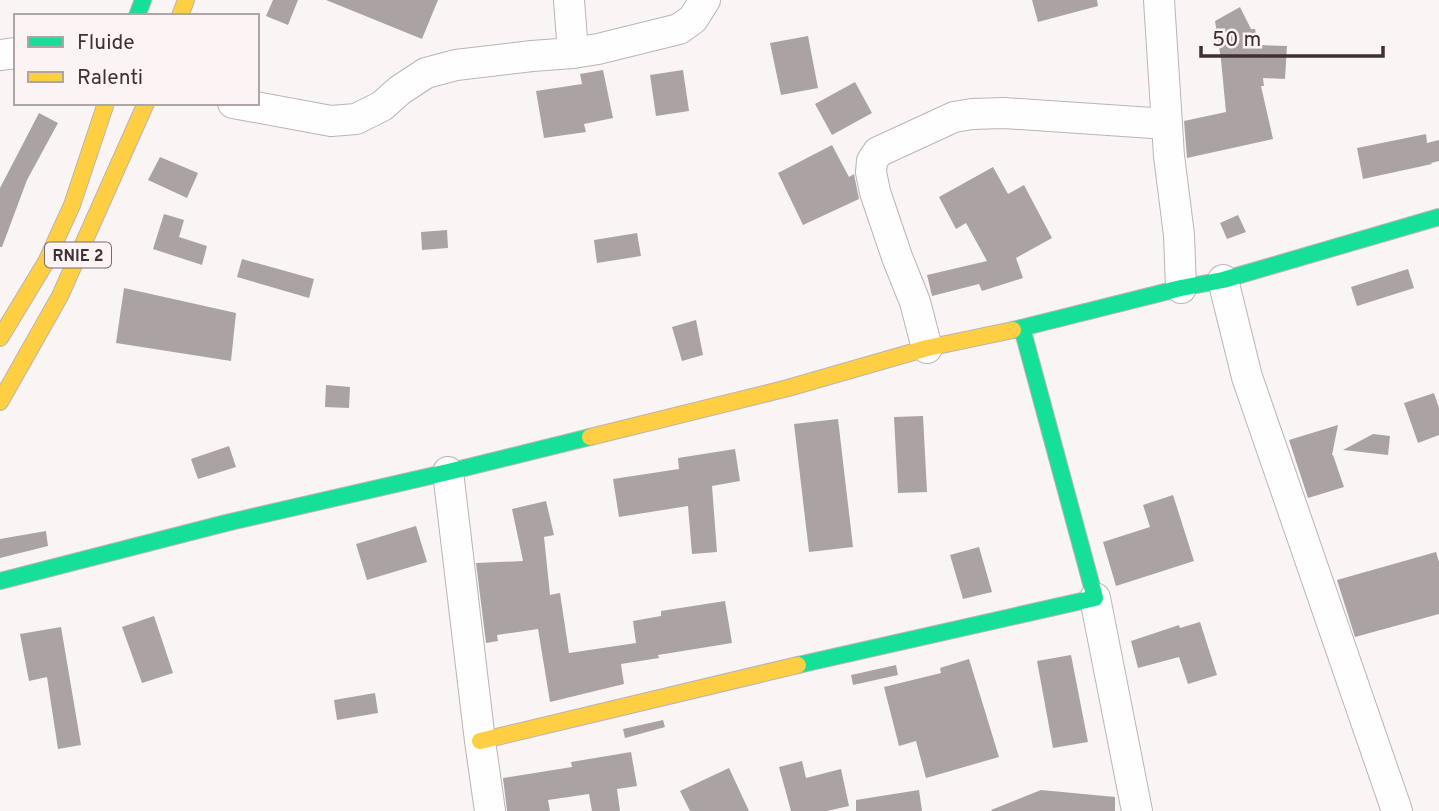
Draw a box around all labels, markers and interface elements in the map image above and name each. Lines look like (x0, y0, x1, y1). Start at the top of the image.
legend (14, 14, 259, 105)
scale bar (1201, 14, 1383, 58)
text: 50 m (1212, 27, 1261, 54)
text: Fluide (77, 30, 135, 57)
text: Ralenti (77, 65, 143, 92)
road number: RNIE 2 (45, 243, 111, 268)

